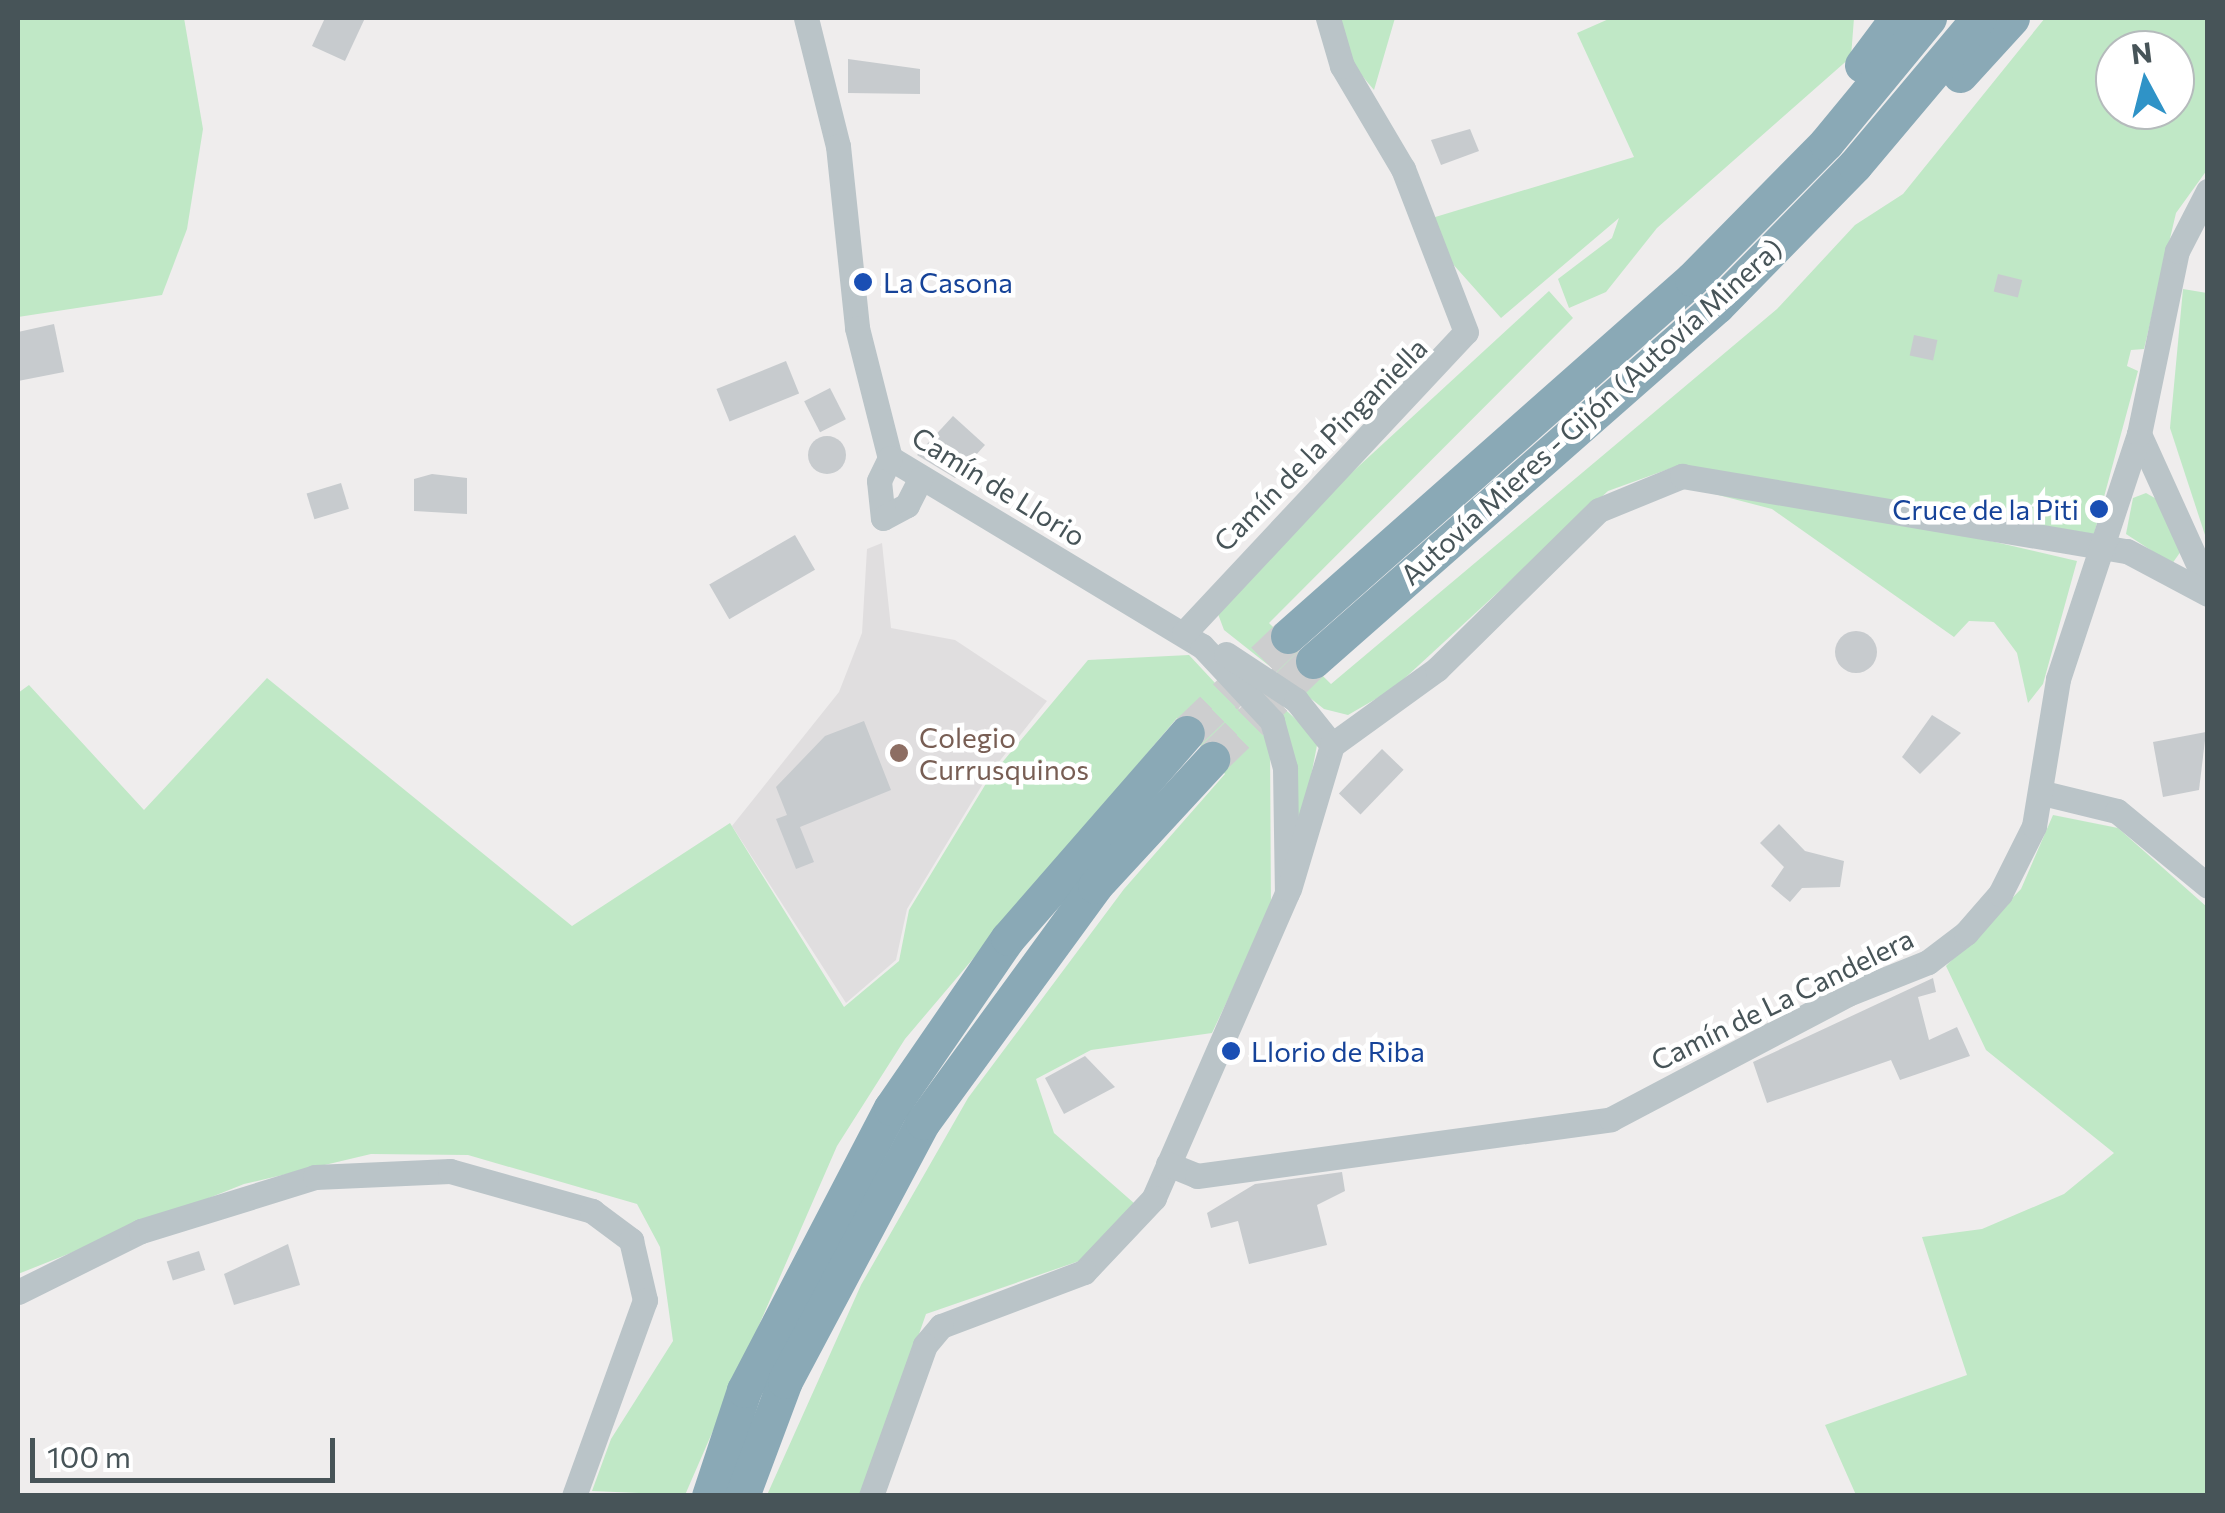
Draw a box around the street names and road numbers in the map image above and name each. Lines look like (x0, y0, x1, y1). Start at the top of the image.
street label: Autovía Mieres - Gijón (Autovía Minera) (1393, 231, 1789, 591)
street label: Camín de la Pinganiella (1206, 330, 1434, 558)
street label: Camín de Llorio (906, 419, 1092, 553)
street label: Camín de La Candelera (1645, 921, 1919, 1077)

